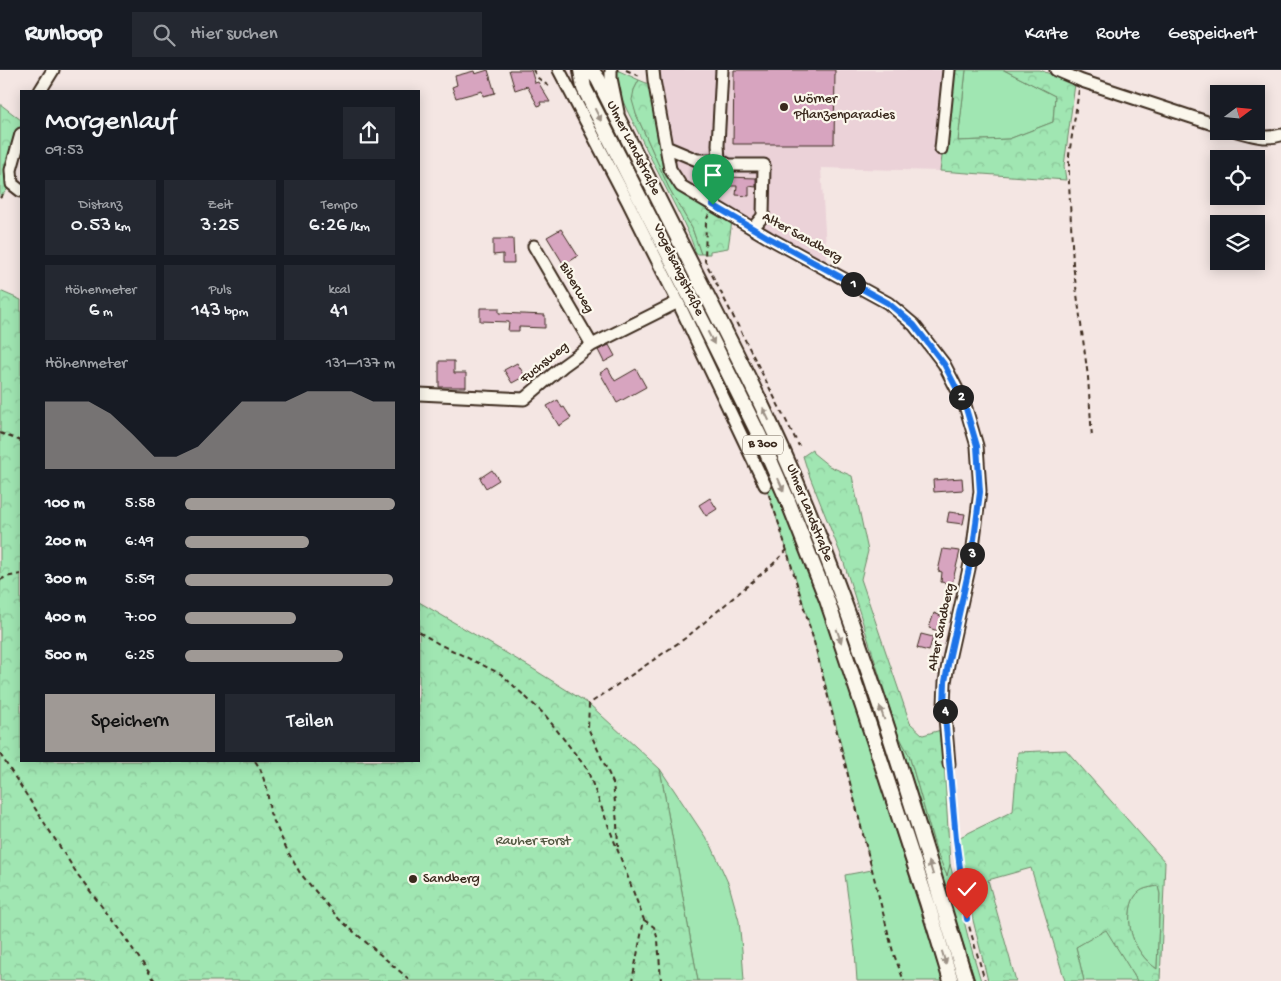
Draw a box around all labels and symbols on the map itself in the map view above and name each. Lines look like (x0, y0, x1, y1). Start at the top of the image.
north arrow (1210, 85, 1265, 140)
place label: Wörner Pflanzenparadies (793, 91, 895, 124)
street label: Ulmer Landstraße (602, 98, 664, 199)
marker: Wörner Pflanzenparadies (778, 101, 790, 113)
one-way arrow (594, 108, 602, 122)
pin (692, 154, 734, 205)
street label: Alter Sandberg (759, 209, 845, 267)
street label: Vogelsangstraße (648, 220, 708, 319)
street label: Biberweg (554, 259, 597, 316)
pin: 1 (840, 272, 866, 296)
one-way arrow (708, 331, 716, 345)
street label: Fuchsweg (517, 338, 573, 388)
pin: 2 (948, 384, 974, 410)
one-way arrow (762, 407, 771, 422)
road number: B 300 (743, 436, 783, 454)
street label: Ulmer Landstraße (782, 462, 837, 565)
one-way arrow (777, 478, 785, 492)
pin: 3 (960, 542, 984, 566)
street label: Alter Sandberg (924, 582, 960, 672)
one-way arrow (836, 629, 844, 644)
pin: 4 (932, 698, 958, 724)
one-way arrow (878, 705, 885, 720)
park label: Rauher Forst (496, 833, 572, 850)
one-way arrow (927, 860, 934, 875)
pin (946, 868, 988, 919)
place label: Sandberg (423, 871, 480, 888)
marker: Sandberg (407, 873, 419, 885)
one-way arrow (941, 951, 948, 966)

